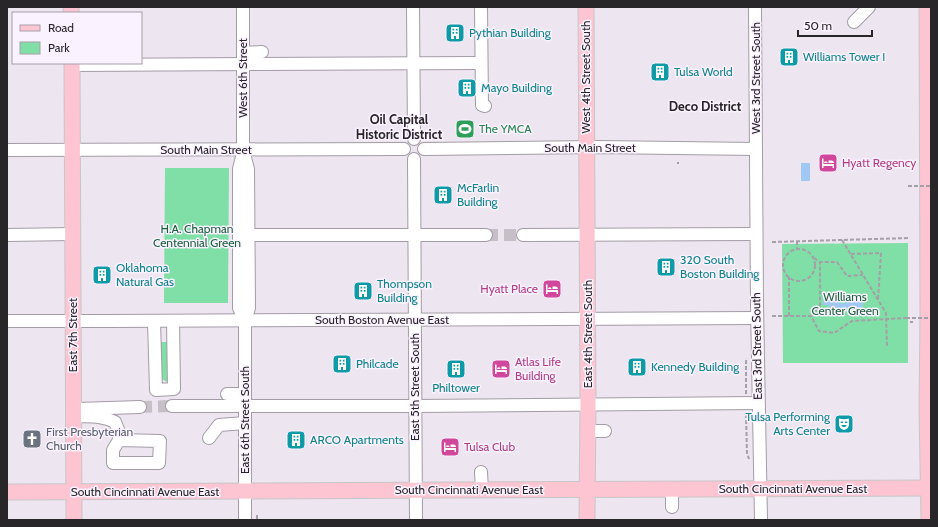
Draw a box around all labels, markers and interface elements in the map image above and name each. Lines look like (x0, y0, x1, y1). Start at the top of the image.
legend (12, 12, 142, 64)
scale bar (798, 12, 872, 38)
text: 50 m (804, 18, 832, 33)
text: Road (48, 20, 74, 35)
street label: West 4th Street South (578, 21, 593, 133)
building icon: Pythian Building (444, 22, 466, 44)
street label: West 3rd Street South (748, 22, 763, 134)
place label: Pythian Building (469, 25, 552, 40)
street label: West 6th Street (235, 38, 250, 118)
text: Park (48, 40, 70, 55)
building icon: Williams Tower I (778, 46, 800, 68)
place label: Williams Tower I (803, 49, 885, 64)
building icon: Tulsa World (649, 61, 671, 83)
place label: Tulsa World (674, 64, 733, 79)
building icon: Mayo Building (456, 77, 478, 99)
place label: Mayo Building (481, 80, 553, 95)
district label: Deco District (669, 98, 742, 114)
district label: Oil Capital Historic District (356, 111, 443, 142)
sports icon: The YMCA (454, 118, 476, 140)
place label: The YMCA (479, 121, 532, 136)
street label: South Main Street (544, 140, 636, 155)
street label: South Main Street (160, 142, 252, 157)
hotel icon: Hyatt Regency (817, 152, 839, 174)
place label: Hyatt Regency (842, 155, 916, 170)
place label: McFarlin Building (457, 180, 499, 209)
building icon: McFarlin Building (432, 184, 454, 206)
park label: H.A. Chapman Centennial Green (153, 221, 241, 250)
place label: 320 South Boston Building (680, 252, 760, 281)
building icon: 320 South Boston Building (655, 256, 677, 278)
place label: Oklahoma Natural Gas (116, 260, 174, 289)
building icon: Oklahoma Natural Gas (91, 264, 113, 286)
place label: Thompson Building (377, 276, 432, 305)
hotel icon: Hyatt Place (541, 278, 563, 300)
building icon: Thompson Building (352, 280, 374, 302)
street label: East 4th Street South (580, 280, 595, 388)
place label: Hyatt Place (480, 281, 538, 296)
park label: Williams Center Green (811, 289, 879, 318)
street label: East 3rd Street South (748, 292, 765, 400)
street label: East 7th Street (65, 298, 80, 372)
street label: South Boston Avenue East (315, 312, 449, 327)
street label: East 5th Street South (407, 333, 422, 441)
building icon: Philcade (331, 353, 353, 375)
place label: Atlas Life Building (515, 354, 561, 383)
place label: Philcade (356, 356, 399, 371)
building icon: Kennedy Building (626, 356, 648, 378)
building icon: Philtower (445, 358, 467, 380)
hotel icon: Atlas Life Building (490, 358, 512, 380)
place label: Kennedy Building (651, 359, 740, 374)
street label: East 6th Street South (237, 366, 252, 474)
place label: Philtower (432, 380, 480, 395)
place label: Tulsa Performing Arts Center (745, 409, 831, 438)
theatre icon: Tulsa Performing Arts Center (833, 413, 855, 435)
place label: First Presbyterian Church (46, 424, 134, 453)
church icon: First Presbyterian Church (21, 428, 43, 450)
building icon: ARCO Apartments (285, 429, 307, 451)
place label: ARCO Apartments (310, 432, 404, 447)
hotel icon: Tulsa Club (439, 436, 461, 458)
place label: Tulsa Club (464, 439, 515, 454)
street label: South Cincinnati Avenue East (719, 481, 867, 496)
street label: South Cincinnati Avenue East (395, 482, 543, 497)
street label: South Cincinnati Avenue East (71, 484, 219, 499)

